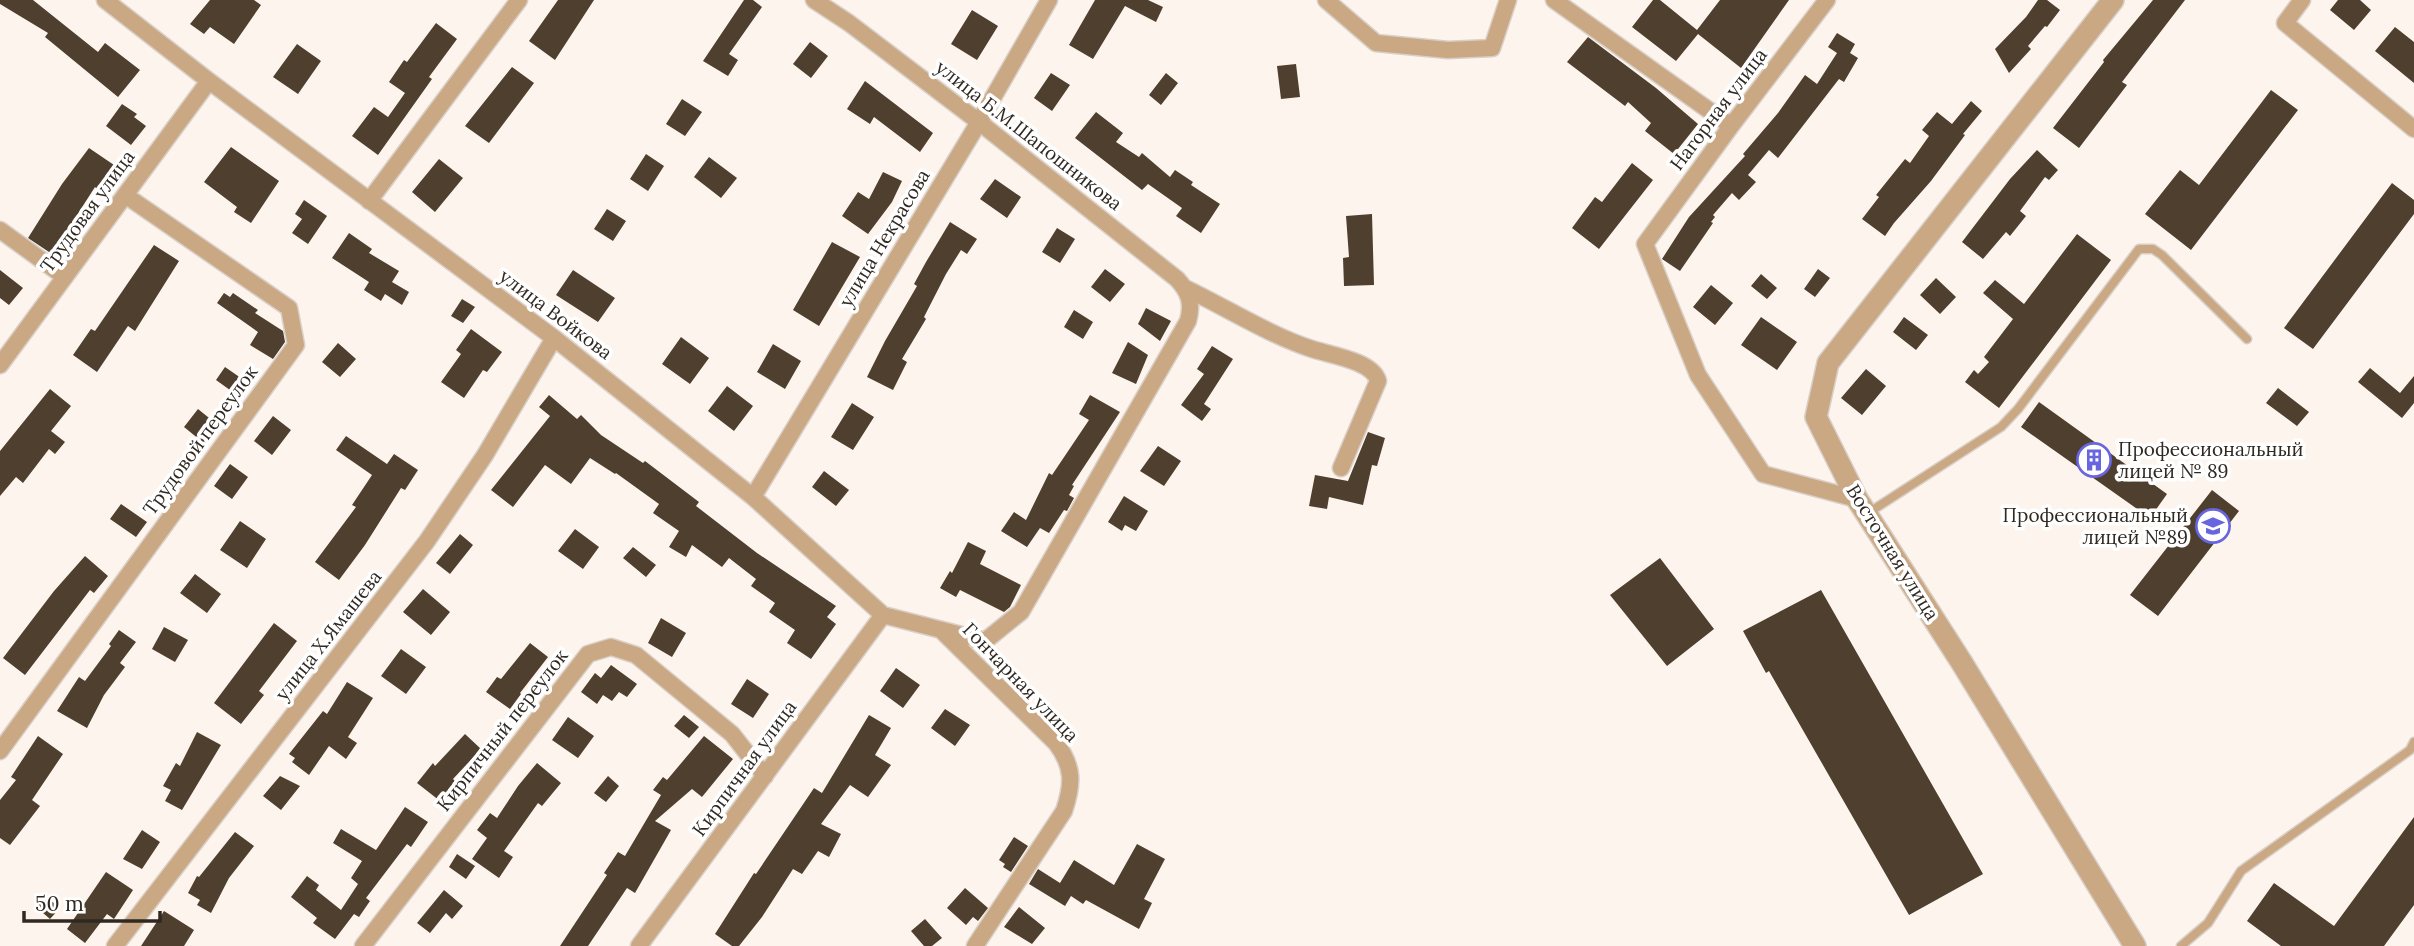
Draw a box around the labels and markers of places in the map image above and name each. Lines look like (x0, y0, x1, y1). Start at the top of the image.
place label: Профессиональный лицей № 89 (2118, 437, 2303, 483)
building icon: Профессиональный лицей № 89 (2075, 441, 2113, 479)
place label: Профессиональный лицей №89 (2003, 503, 2188, 549)
school or university icon: Профессиональный лицей №89 (2194, 507, 2232, 545)

